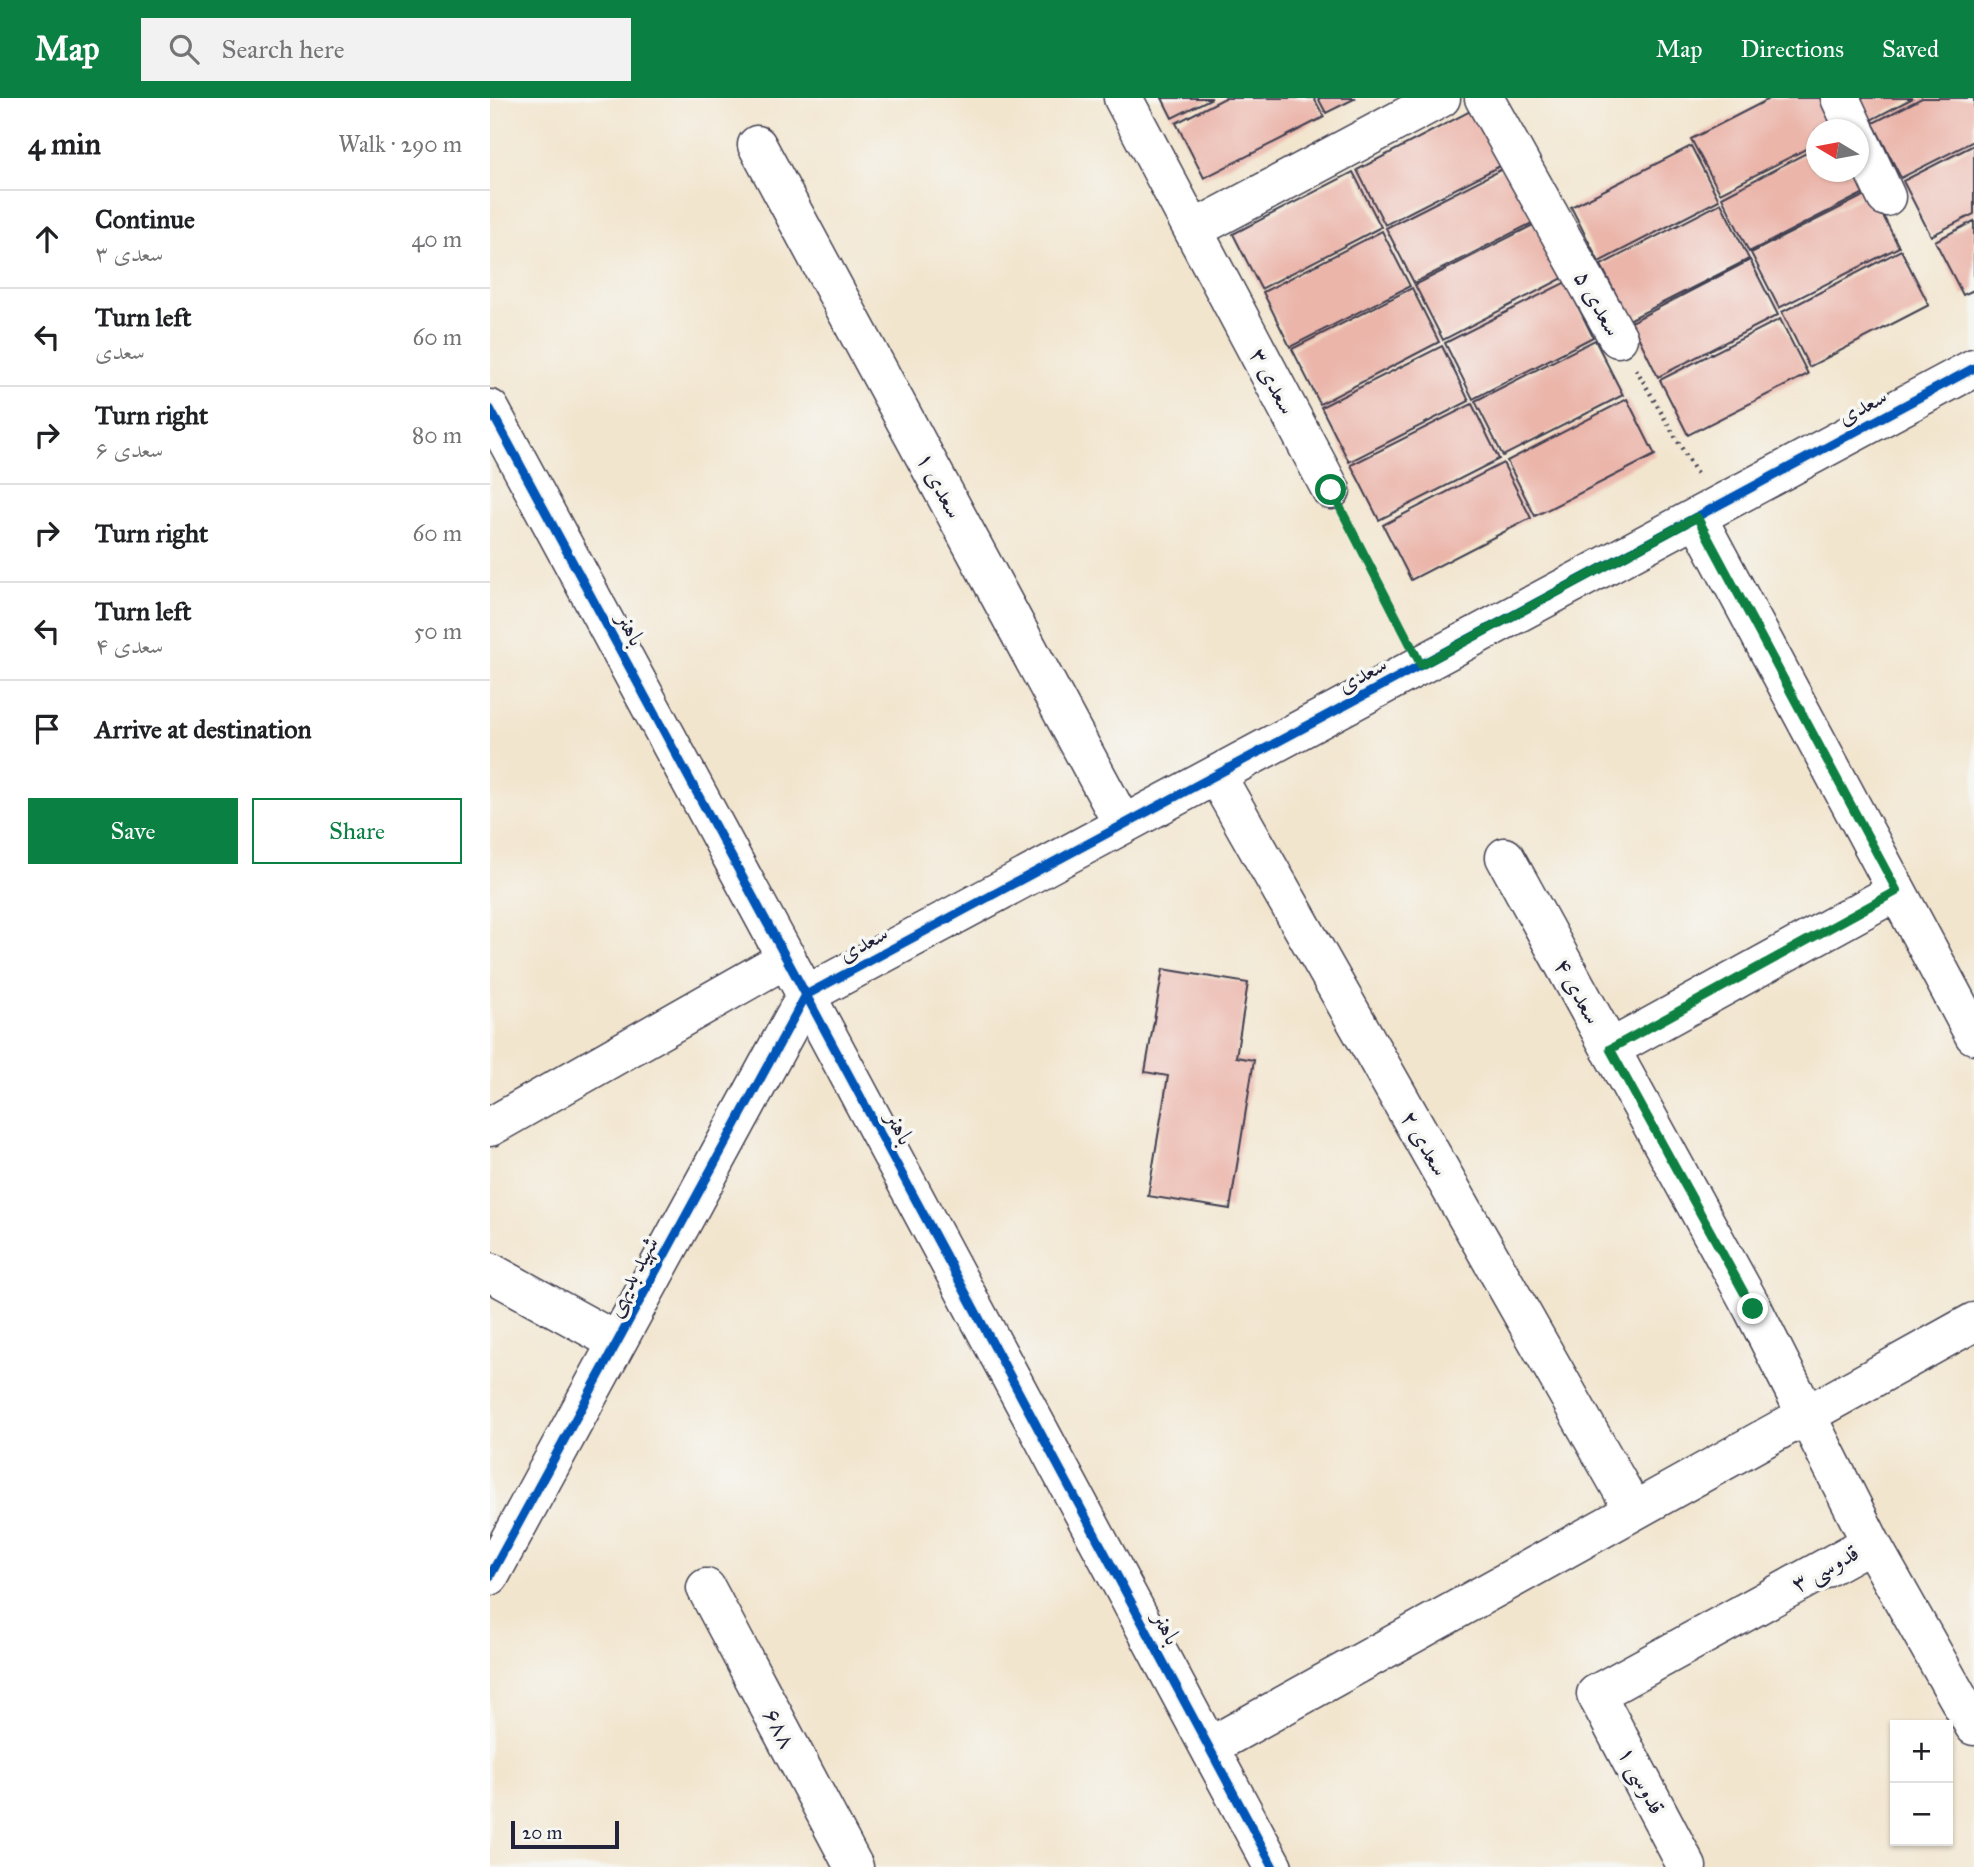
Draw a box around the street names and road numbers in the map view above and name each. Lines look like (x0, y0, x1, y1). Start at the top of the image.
street label: سعدی ۵ (1568, 265, 1628, 341)
street label: سعدی ۳ (1243, 342, 1303, 420)
street label: سعدی (1832, 381, 1892, 431)
street label: سعدی ۱ (910, 446, 970, 524)
street label: باهنر (608, 604, 652, 651)
street label: سعدی (1332, 649, 1392, 699)
street label: سعدی (833, 918, 893, 968)
street label: سعدی ۴ (1548, 953, 1608, 1029)
street label: باهنر (877, 1103, 921, 1150)
street label: سعدی ۲ (1394, 1105, 1456, 1181)
street label: شهید بدیهی (597, 1231, 667, 1322)
street label: قدوسی ۳ (1786, 1537, 1865, 1601)
street label: باهنر (1144, 1603, 1188, 1650)
street label: ۶۸۸ (757, 1702, 803, 1754)
street label: قدوسی ۱ (1610, 1741, 1672, 1820)

